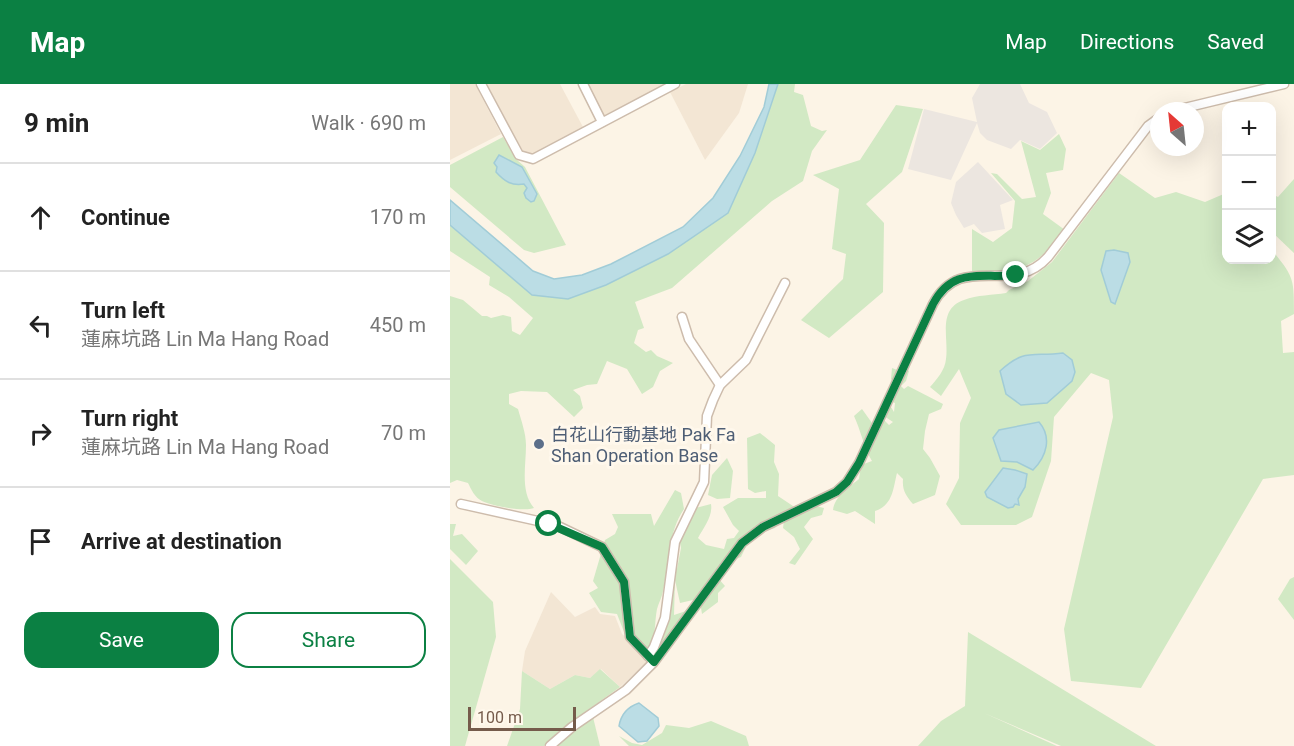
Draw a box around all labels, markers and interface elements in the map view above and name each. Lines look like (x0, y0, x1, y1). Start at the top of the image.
text: Map (30, 26, 85, 59)
text: Map (1005, 30, 1047, 54)
text: Directions (1080, 30, 1174, 54)
text: Saved (1207, 30, 1264, 54)
north arrow (1150, 102, 1204, 156)
map controls (1222, 102, 1276, 264)
button: + (1222, 102, 1276, 156)
text: 9 min (24, 108, 89, 138)
text: Walk · 690 m (311, 111, 426, 135)
button: − (1222, 156, 1276, 210)
icon: ahead (24, 201, 57, 234)
text: Continue (81, 205, 170, 230)
text: 170 m (370, 205, 426, 229)
button: layers (1222, 210, 1276, 264)
route end (1002, 261, 1028, 287)
text: Turn left (81, 298, 165, 323)
icon: left (24, 309, 57, 342)
text: 450 m (370, 313, 426, 337)
text: 蓮麻坑路 Lin Ma Hang Road (81, 327, 329, 351)
text: Turn right (81, 406, 178, 431)
icon: right (24, 417, 57, 450)
text: 70 m (381, 421, 426, 445)
place label: 白花山行動基地 Pak Fa Shan Operation Base (551, 424, 736, 466)
text: 蓮麻坑路 Lin Ma Hang Road (81, 435, 329, 459)
marker: 白花山行動基地 Pak Fa Shan Operation Base (532, 437, 546, 451)
route start (535, 510, 561, 536)
icon: arrive (24, 525, 57, 558)
text: Arrive at destination (81, 529, 282, 554)
button: Save (24, 612, 219, 668)
button: Share (231, 612, 426, 668)
scale bar (468, 704, 576, 732)
text: 100 m (477, 708, 522, 727)

